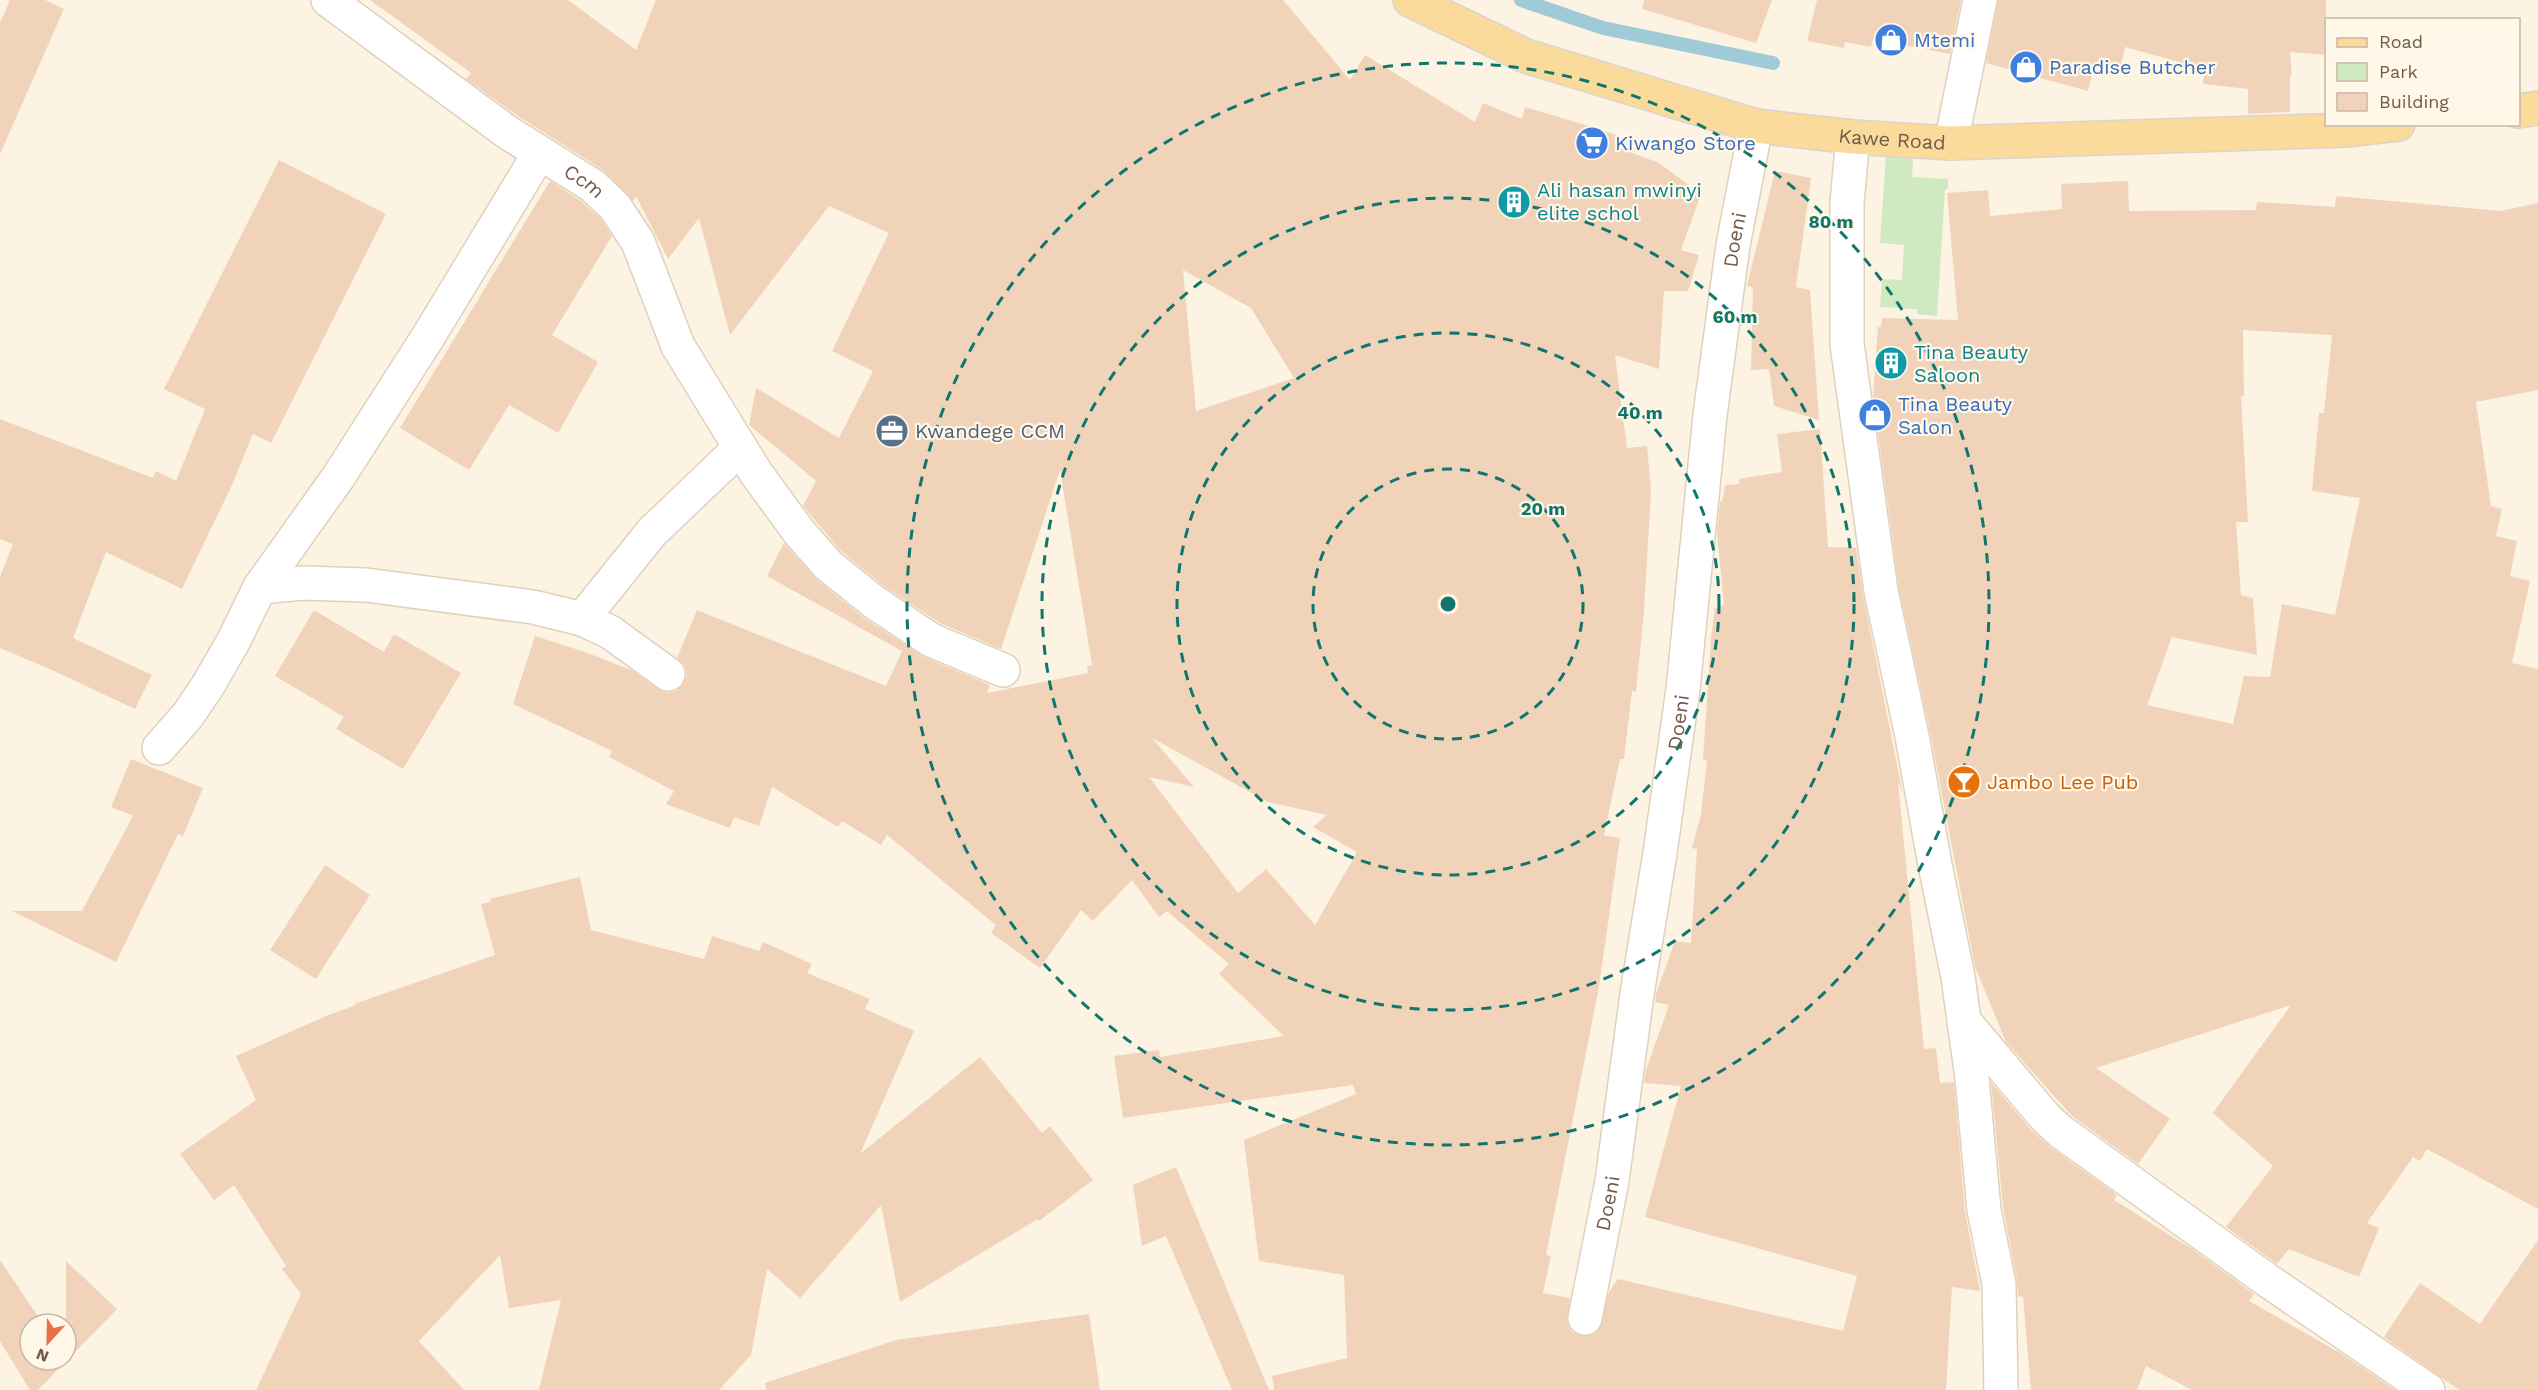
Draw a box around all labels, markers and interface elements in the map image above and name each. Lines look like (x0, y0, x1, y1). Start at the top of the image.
legend (2325, 18, 2520, 126)
shop icon: Mtemi (1873, 22, 1909, 58)
place label: Mtemi (1914, 28, 1975, 52)
text: Road (2379, 31, 2423, 52)
shop icon: Paradise Butcher (2008, 49, 2044, 85)
place label: Paradise Butcher (2049, 55, 2216, 79)
text: Park (2379, 61, 2418, 82)
text: Building (2379, 91, 2449, 112)
street label: Kawe Road (1837, 123, 1947, 155)
supermarket icon: Kiwango Store (1574, 125, 1610, 161)
place label: Kiwango Store (1615, 131, 1756, 155)
street label: Ccm (560, 159, 610, 203)
place label: Ali hasan mwinyi elite schol (1537, 178, 1702, 225)
building icon: Ali hasan mwinyi elite schol (1496, 184, 1532, 220)
street label: Doeni (1718, 210, 1751, 269)
text: 80 m (1809, 211, 1853, 232)
text: 60 m (1713, 306, 1757, 327)
place label: Tina Beauty Saloon (1914, 340, 2029, 387)
building icon: Tina Beauty Saloon (1873, 345, 1909, 381)
place label: Tina Beauty Salon (1898, 392, 2013, 439)
shop icon: Tina Beauty Salon (1857, 397, 1893, 433)
text: 40 m (1617, 402, 1663, 423)
office icon: Kwandege CCM (874, 413, 910, 449)
place label: Kwandege CCM (915, 419, 1065, 443)
text: 20 m (1521, 498, 1565, 519)
centre of rings (1438, 594, 1458, 614)
street label: Doeni (1663, 693, 1694, 752)
bar icon: Jambo Lee Pub (1946, 764, 1982, 800)
place label: Jambo Lee Pub (1987, 770, 2138, 794)
street label: Doeni (1590, 1174, 1625, 1233)
north arrow (18, 1312, 78, 1372)
text: N (34, 1344, 52, 1366)

